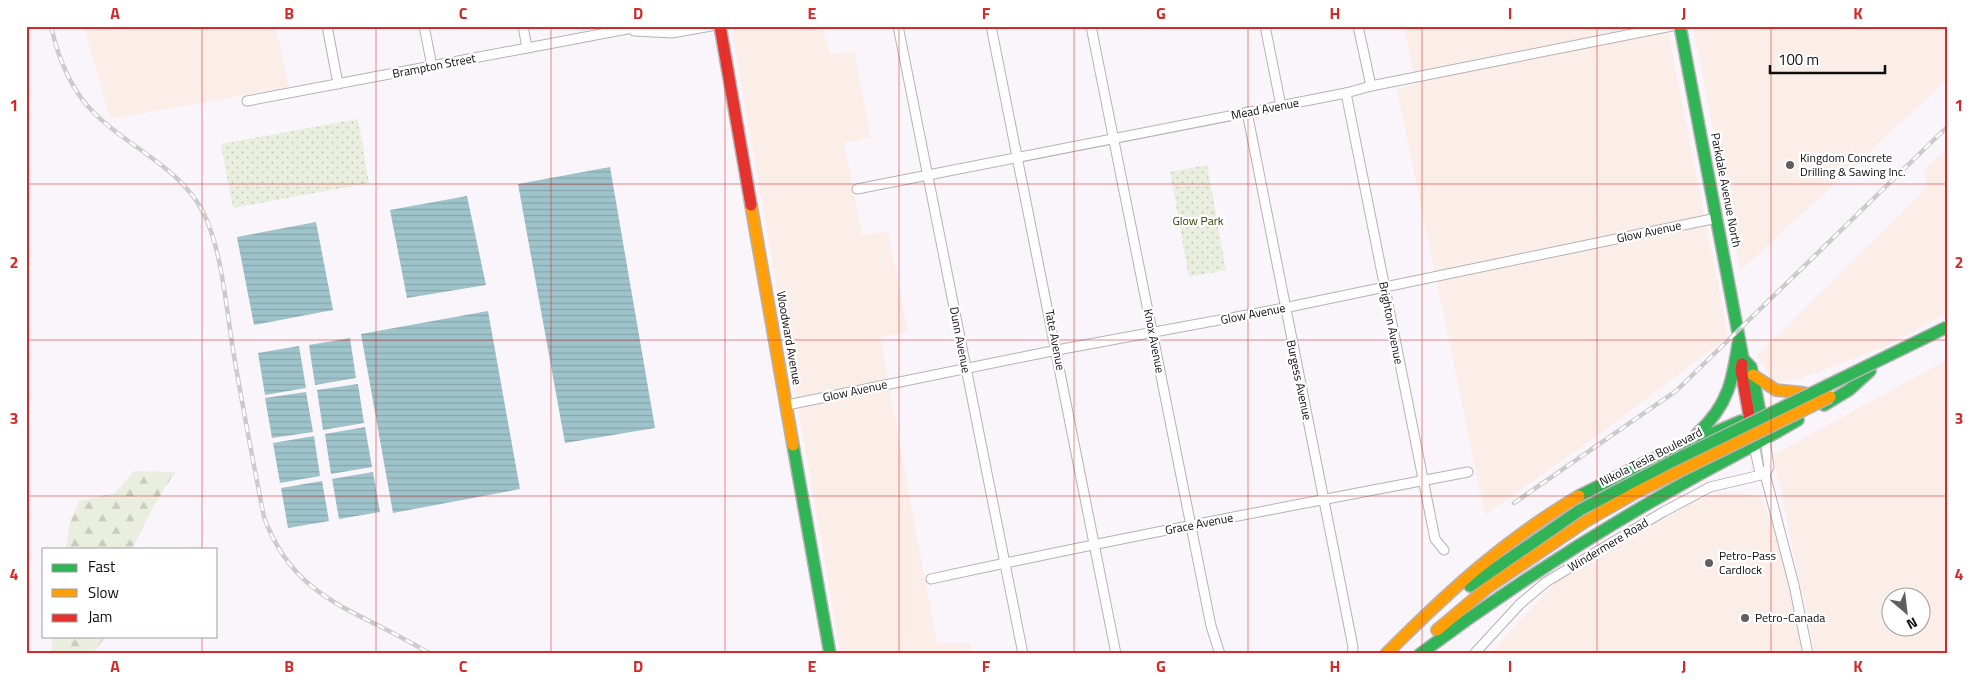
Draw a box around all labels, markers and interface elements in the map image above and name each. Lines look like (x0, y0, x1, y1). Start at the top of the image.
text: A (110, 1, 120, 25)
text: B (284, 1, 294, 25)
text: C (459, 1, 468, 25)
text: D (633, 1, 643, 25)
text: E (808, 1, 817, 25)
text: F (982, 1, 991, 25)
text: G (1156, 1, 1166, 25)
text: H (1330, 1, 1340, 25)
text: I (1508, 1, 1512, 25)
text: J (1682, 1, 1686, 25)
text: K (1853, 1, 1863, 25)
scale bar (1770, 42, 1886, 74)
street label: Brampton Street (391, 48, 478, 83)
text: 100 m (1778, 48, 1819, 71)
text: 1 (10, 93, 18, 117)
street label: Mead Avenue (1229, 93, 1300, 124)
text: 1 (1955, 93, 1963, 117)
street label: Parkdale Avenue North (1706, 131, 1747, 249)
place label: Kingdom Concrete Drilling & Sawing Inc. (1800, 148, 1906, 181)
marker: Kingdom Concrete Drilling & Sawing Inc. (1784, 159, 1796, 171)
park label: Glow Park (1172, 211, 1224, 230)
street label: Glow Avenue (1615, 215, 1683, 248)
text: 2 (10, 250, 18, 274)
text: 2 (1955, 250, 1963, 274)
street label: Brighton Avenue (1374, 280, 1409, 366)
street label: Woodward Avenue (772, 289, 807, 386)
street label: Glow Avenue (1219, 298, 1287, 329)
street label: Dunn Avenue (945, 305, 976, 375)
street label: Knox Avenue (1139, 307, 1170, 375)
street label: Tate Avenue (1040, 308, 1071, 372)
street label: Burgess Avenue (1282, 338, 1317, 422)
street label: Glow Avenue (821, 374, 889, 407)
text: 3 (10, 406, 18, 430)
text: 3 (1955, 406, 1963, 430)
street label: Nikola Tesla Boulevard (1596, 422, 1706, 491)
street label: Grace Avenue (1163, 508, 1235, 539)
street label: Windermere Road (1564, 513, 1652, 576)
place label: Petro-Pass Cardlock (1719, 546, 1777, 579)
legend (42, 548, 218, 638)
text: Fast (88, 555, 116, 578)
marker: Petro-Pass Cardlock (1703, 557, 1715, 569)
text: 4 (10, 562, 19, 586)
text: 4 (1955, 562, 1964, 586)
text: Slow (88, 581, 119, 604)
north arrow (1880, 588, 1930, 638)
text: Jam (88, 605, 112, 628)
place label: Petro-Canada (1755, 608, 1825, 627)
marker: Petro-Canada (1739, 612, 1751, 624)
text: N (1903, 612, 1922, 635)
text: A (110, 654, 120, 678)
text: B (284, 654, 294, 678)
text: C (459, 654, 468, 678)
text: D (633, 654, 643, 678)
text: E (808, 654, 817, 678)
text: F (982, 654, 991, 678)
text: G (1156, 654, 1166, 678)
text: H (1330, 654, 1340, 678)
text: I (1508, 654, 1512, 678)
text: J (1682, 654, 1686, 678)
text: K (1853, 654, 1863, 678)

